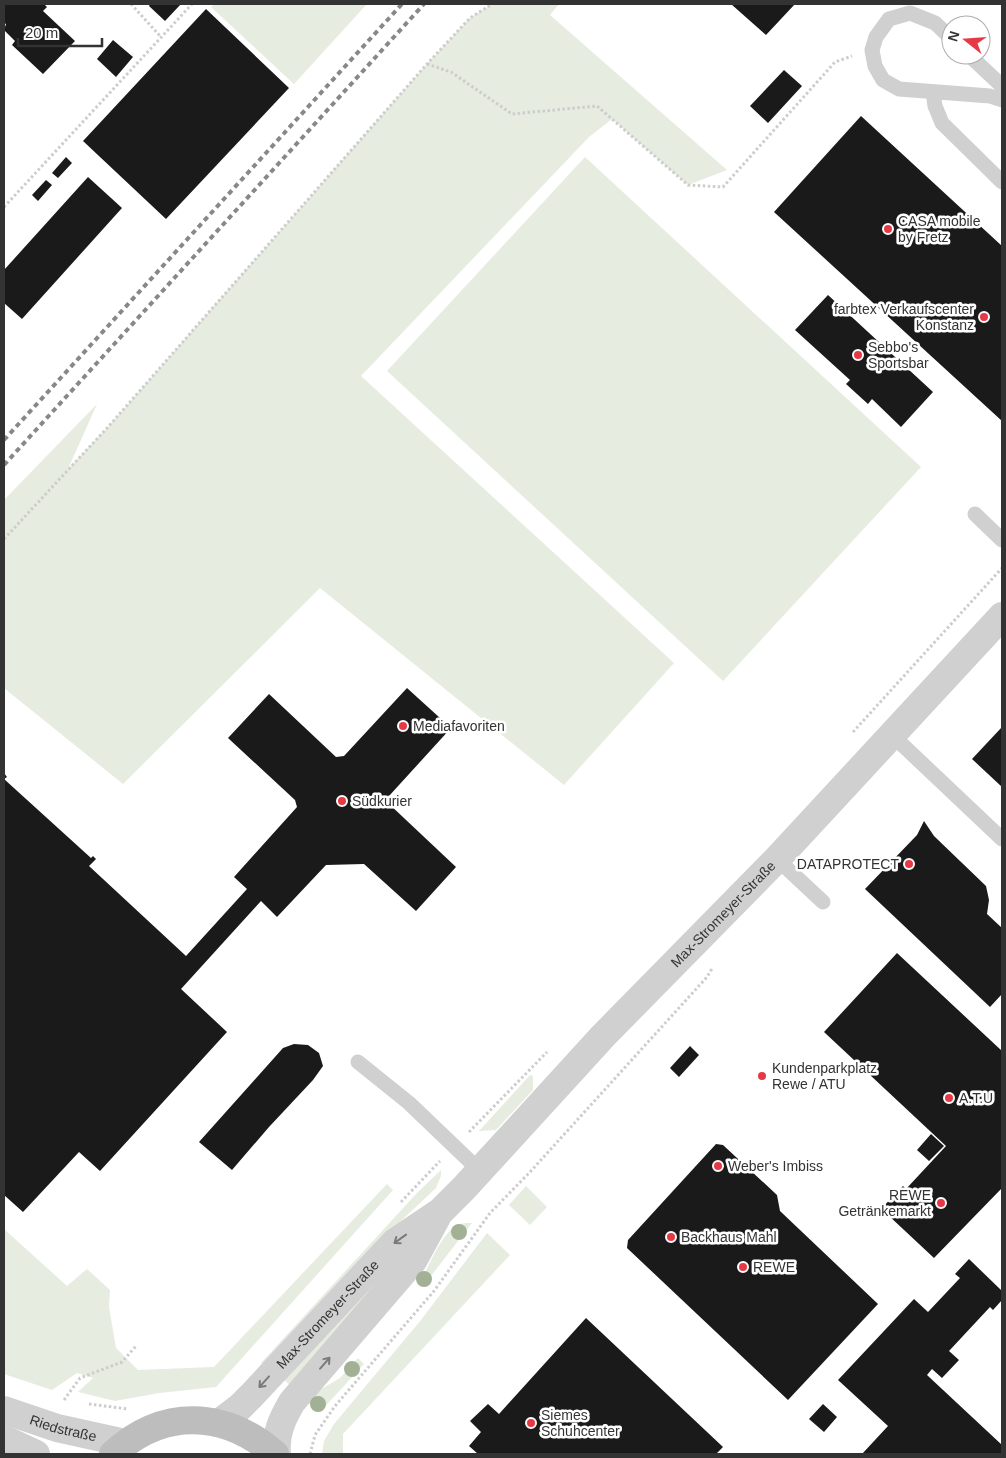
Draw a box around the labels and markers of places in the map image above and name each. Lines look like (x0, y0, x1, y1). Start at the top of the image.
place label: CASA mobile by Fretz (898, 213, 981, 245)
marker: CASA mobile by Fretz (882, 223, 894, 235)
place label: farbtex Verkaufscenter Konstanz (834, 301, 974, 333)
marker: farbtex Verkaufscenter Konstanz (978, 311, 990, 323)
place label: Sebbo's Sportsbar (868, 339, 929, 371)
marker: Sebbo's Sportsbar (852, 349, 864, 361)
place label: Mediafavoriten (413, 718, 505, 734)
marker: Mediafavoriten (397, 720, 409, 732)
place label: Südkurier (352, 793, 412, 809)
marker: Südkurier (336, 795, 348, 807)
place label: DATAPROTECT (797, 856, 899, 872)
marker: DATAPROTECT (903, 858, 915, 870)
place label: Kundenparkplatz Rewe / ATU (772, 1060, 877, 1092)
marker: Kundenparkplatz Rewe / ATU (756, 1070, 768, 1082)
place label: A.T.U (959, 1090, 993, 1106)
marker: A.T.U (943, 1092, 955, 1104)
place label: Weber's Imbiss (728, 1158, 823, 1174)
marker: Weber's Imbiss (712, 1160, 724, 1172)
place label: REWE Getränkemarkt (838, 1187, 931, 1219)
marker: REWE Getränkemarkt (935, 1197, 947, 1209)
place label: Backhaus Mahl (681, 1229, 777, 1245)
marker: Backhaus Mahl (665, 1231, 677, 1243)
place label: REWE (753, 1259, 795, 1275)
marker: REWE (737, 1261, 749, 1273)
place label: Siemes Schuhcenter (541, 1407, 620, 1439)
marker: Siemes Schuhcenter (525, 1417, 537, 1429)

